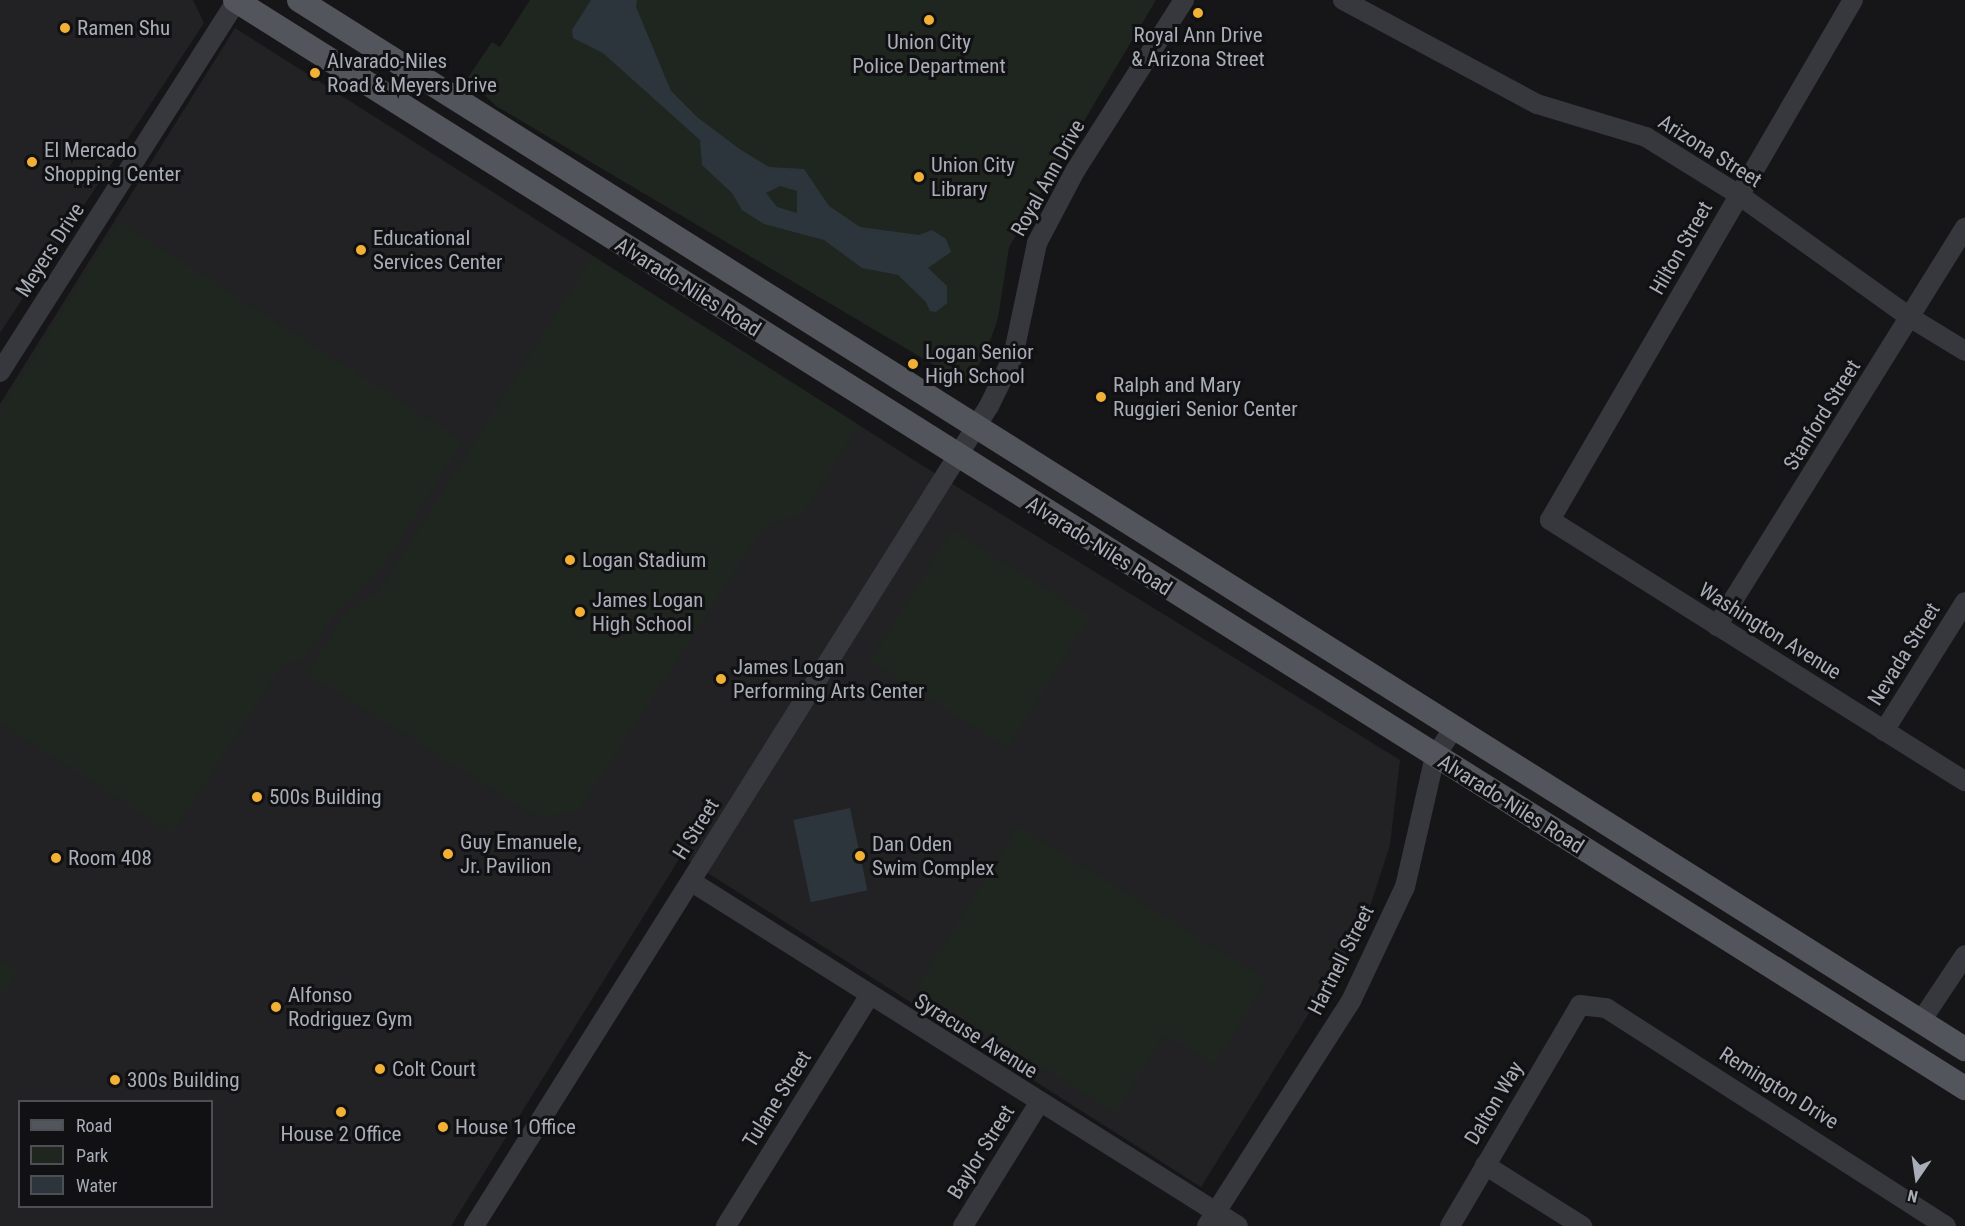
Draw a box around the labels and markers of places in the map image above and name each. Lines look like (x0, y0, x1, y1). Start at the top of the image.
marker: Royal Ann Drive & Arizona Street (1191, 6, 1205, 20)
marker: Union City Police Department (922, 13, 936, 27)
place label: Ramen Shu (77, 15, 170, 41)
marker: Ramen Shu (58, 21, 72, 35)
place label: Royal Ann Drive & Arizona Street (1131, 22, 1265, 72)
place label: Union City Police Department (852, 29, 1006, 79)
place label: Alvarado-Niles Road & Meyers Drive (327, 48, 497, 98)
marker: Alvarado-Niles Road & Meyers Drive (308, 66, 322, 80)
place label: El Mercado Shopping Center (44, 137, 181, 187)
place label: Union City Library (931, 152, 1015, 202)
marker: El Mercado Shopping Center (25, 155, 39, 169)
marker: Union City Library (912, 170, 926, 184)
place label: Educational Services Center (373, 225, 502, 275)
marker: Educational Services Center (354, 243, 368, 257)
place label: Logan Senior High School (925, 339, 1034, 389)
marker: Logan Senior High School (906, 357, 920, 371)
place label: Ralph and Mary Ruggieri Senior Center (1113, 372, 1298, 422)
marker: Ralph and Mary Ruggieri Senior Center (1094, 390, 1108, 404)
place label: Logan Stadium (582, 547, 706, 573)
marker: Logan Stadium (563, 553, 577, 567)
place label: James Logan High School (592, 587, 703, 637)
marker: James Logan High School (573, 605, 587, 619)
place label: James Logan Performing Arts Center (733, 654, 924, 704)
marker: James Logan Performing Arts Center (714, 672, 728, 686)
place label: 500s Building (269, 784, 382, 810)
marker: 500s Building (250, 790, 264, 804)
place label: Guy Emanuele, Jr. Pavilion (460, 829, 581, 879)
place label: Dan Oden Swim Complex (872, 831, 994, 881)
place label: Room 408 (68, 845, 152, 871)
marker: Guy Emanuele, Jr. Pavilion (441, 847, 455, 861)
marker: Dan Oden Swim Complex (853, 849, 867, 863)
marker: Room 408 (49, 851, 63, 865)
place label: Alfonso Rodriguez Gym (288, 982, 413, 1032)
marker: Alfonso Rodriguez Gym (269, 1000, 283, 1014)
place label: Colt Court (392, 1056, 476, 1082)
marker: Colt Court (373, 1062, 387, 1076)
place label: 300s Building (127, 1067, 240, 1093)
marker: 300s Building (108, 1073, 122, 1087)
marker: House 2 Office (334, 1105, 348, 1119)
place label: House 1 Office (455, 1114, 576, 1140)
marker: House 1 Office (436, 1120, 450, 1134)
place label: House 2 Office (281, 1121, 401, 1147)

